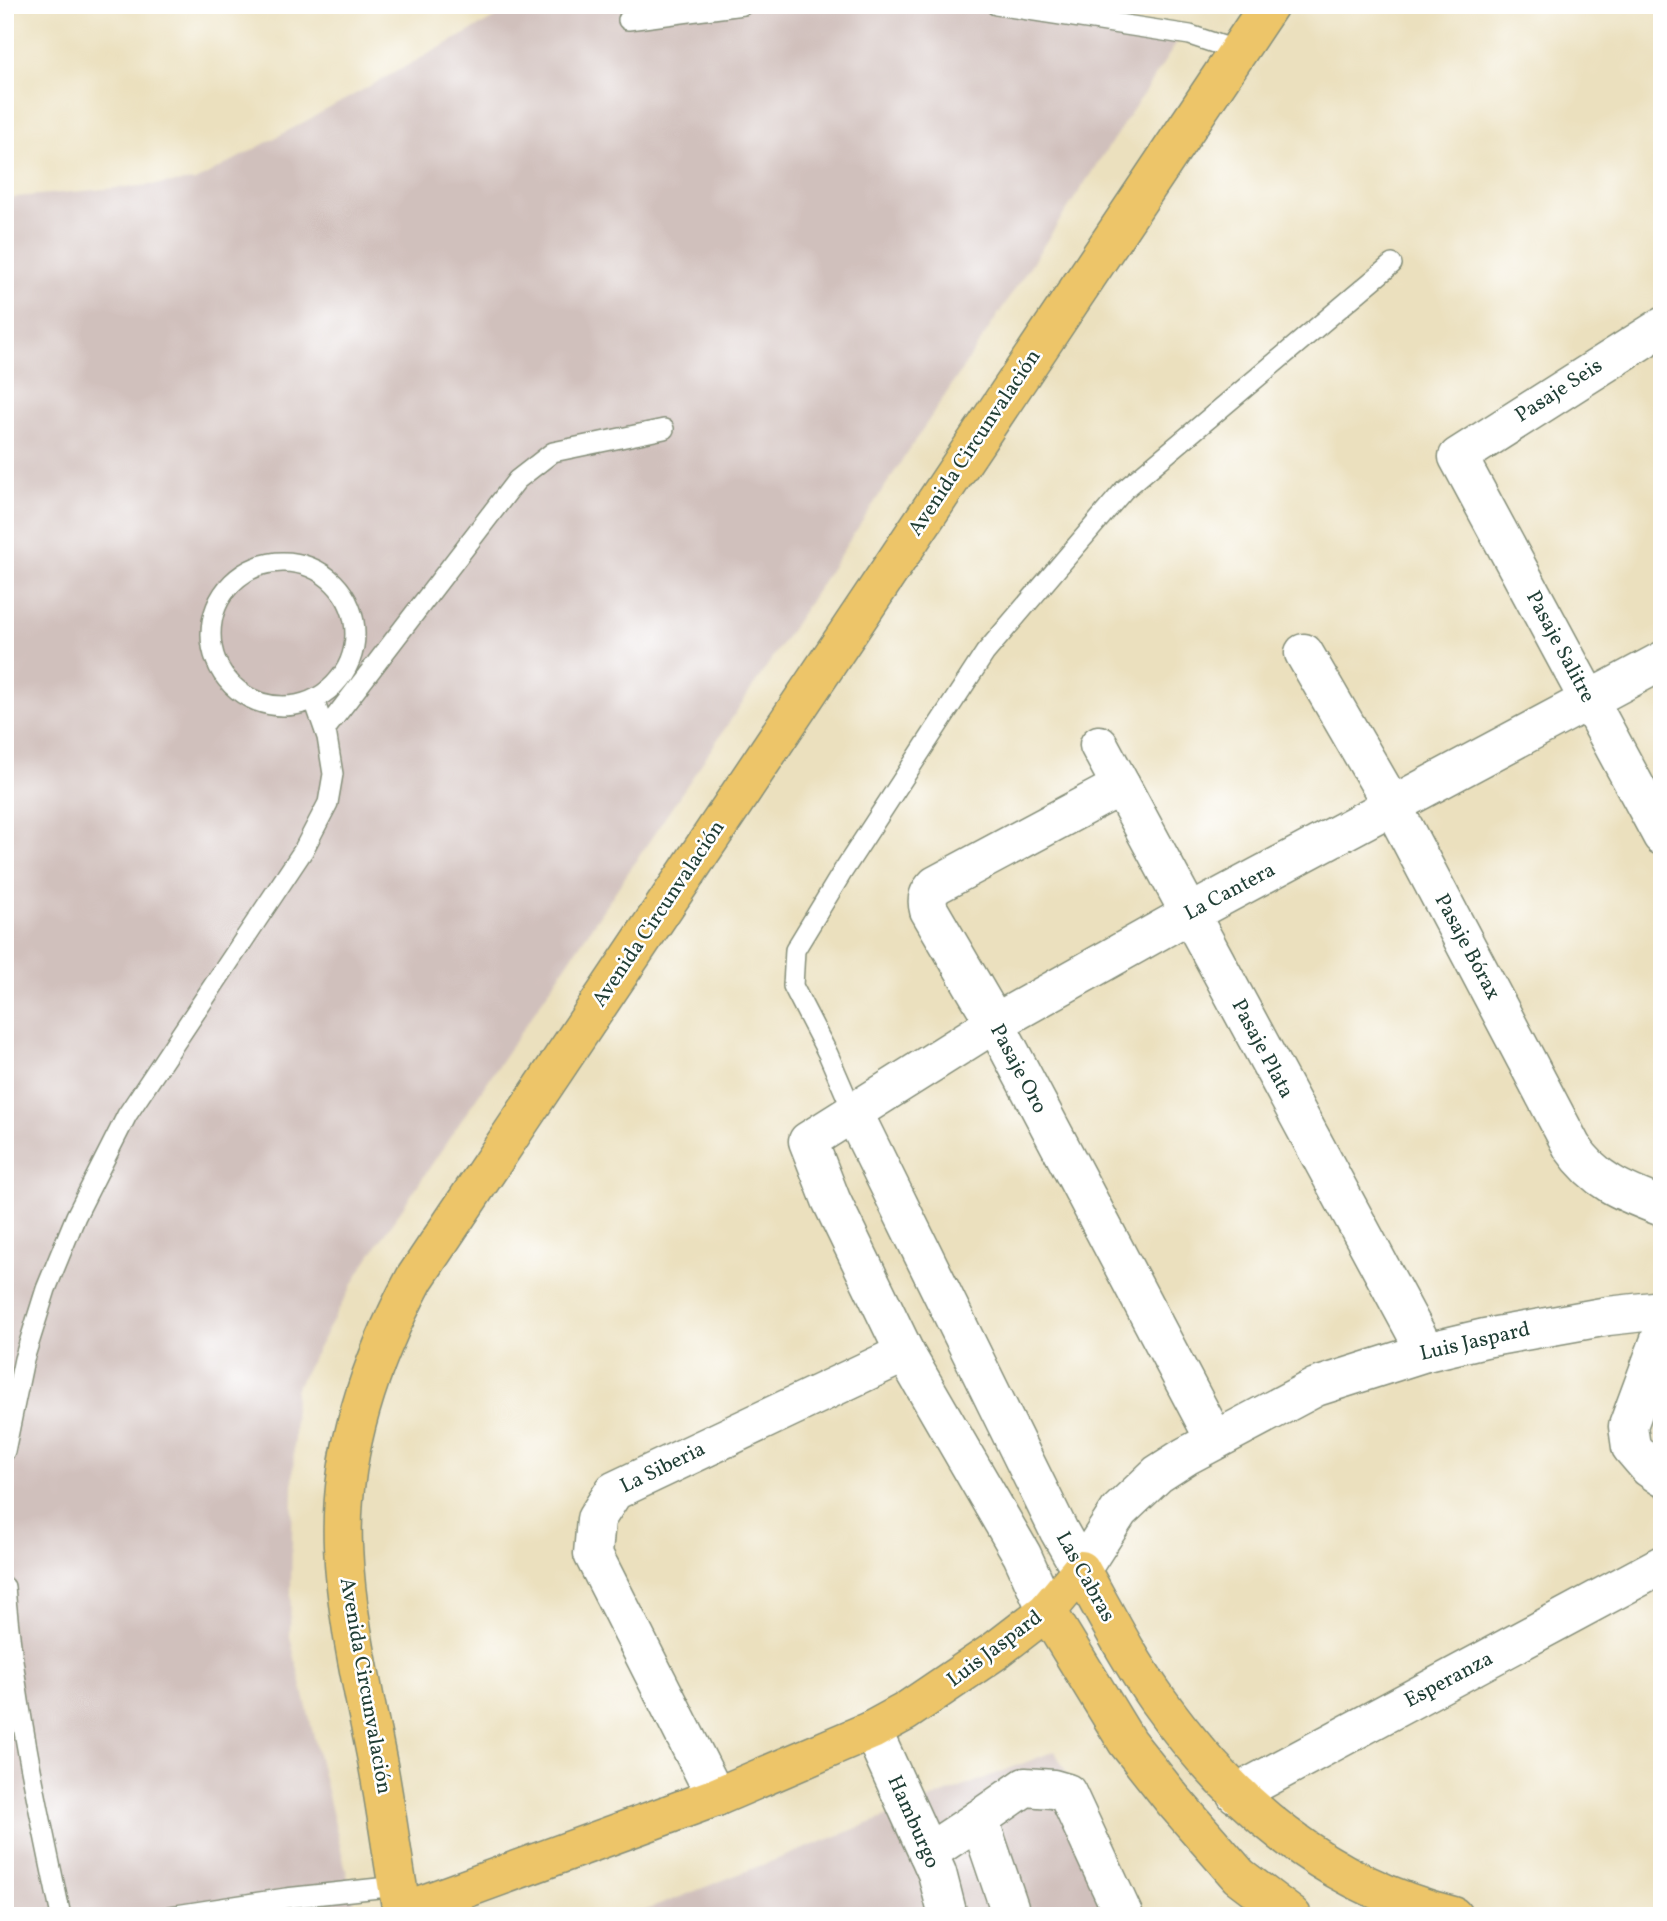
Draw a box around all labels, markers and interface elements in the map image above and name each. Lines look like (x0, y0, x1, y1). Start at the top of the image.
street label: Avenida Circunvalación (902, 344, 1048, 542)
street label: Pasaje Seis (1510, 352, 1608, 430)
street label: Pasaje Salitre (1518, 586, 1602, 708)
street label: Avenida Circunvalación (586, 815, 732, 1013)
street label: La Cantera (1179, 856, 1281, 928)
street label: Pasaje Bórax (1427, 889, 1507, 1005)
street label: Pasaje Plata (1224, 994, 1300, 1104)
street label: Pasaje Oro (982, 1019, 1054, 1119)
street label: Luis Jaspard (1417, 1315, 1533, 1369)
street label: La Siberia (616, 1435, 710, 1501)
street label: Las Cabras (1048, 1527, 1122, 1627)
street label: Avenida Circunvalación (332, 1576, 398, 1796)
street label: Luis Jaspard (941, 1604, 1049, 1694)
street label: Esperanza (1400, 1645, 1498, 1715)
street label: Hamburgo (880, 1771, 946, 1873)

